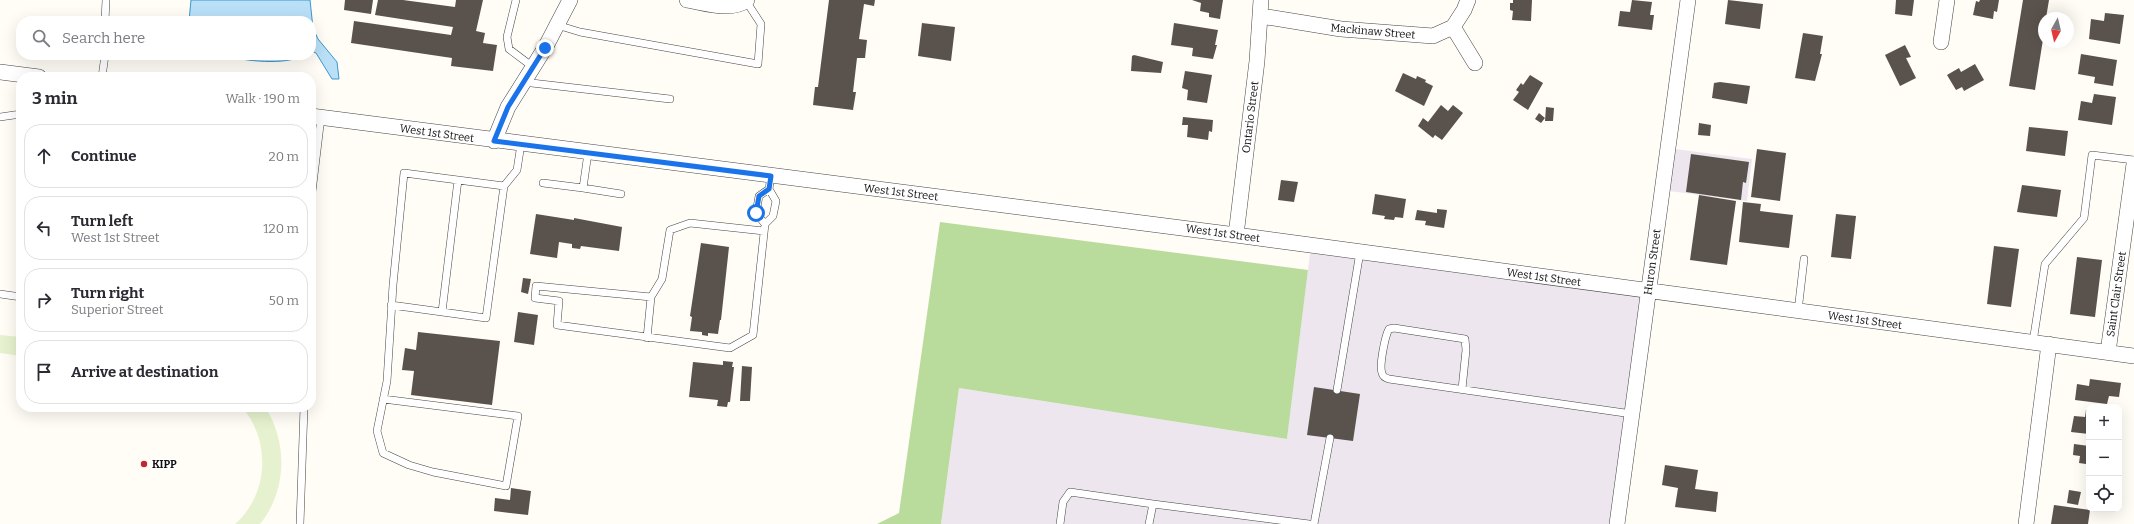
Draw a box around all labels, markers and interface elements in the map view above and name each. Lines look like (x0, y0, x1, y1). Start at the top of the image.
north arrow (2038, 12, 2074, 48)
search box (16, 16, 316, 60)
street label: Mackinaw Street (1330, 21, 1416, 42)
icon: search (30, 27, 52, 49)
text: Search here (62, 29, 145, 47)
route end (536, 39, 554, 57)
street label: Ontario Street (1240, 80, 1261, 154)
text: 3 min (32, 88, 77, 109)
text: Walk · 190 m (225, 91, 300, 106)
street label: West 1st Street (399, 122, 475, 145)
icon: ahead (33, 145, 55, 167)
text: Continue (71, 147, 137, 165)
text: 20 m (269, 149, 299, 164)
street label: West 1st Street (863, 181, 939, 204)
route start (747, 204, 765, 222)
text: Turn left (71, 212, 133, 230)
icon: left (33, 217, 55, 239)
text: 120 m (263, 221, 299, 236)
street label: West 1st Street (1185, 222, 1261, 245)
street label: Huron Street (1641, 228, 1664, 296)
text: West 1st Street (71, 230, 160, 245)
street label: Saint Clair Street (2104, 251, 2129, 338)
street label: West 1st Street (1506, 266, 1582, 289)
text: Turn right (71, 284, 144, 302)
icon: right (33, 289, 55, 311)
text: 50 m (269, 293, 299, 308)
text: Superior Street (71, 302, 163, 317)
street label: West 1st Street (1827, 309, 1903, 332)
icon: arrive (33, 361, 55, 383)
text: Arrive at destination (71, 363, 218, 381)
map controls (2086, 404, 2122, 512)
button: + (2086, 404, 2122, 440)
button: − (2086, 440, 2122, 476)
place label: KIPP (152, 458, 177, 471)
marker: KIPP (139, 459, 149, 469)
button: locate (2086, 476, 2122, 512)

